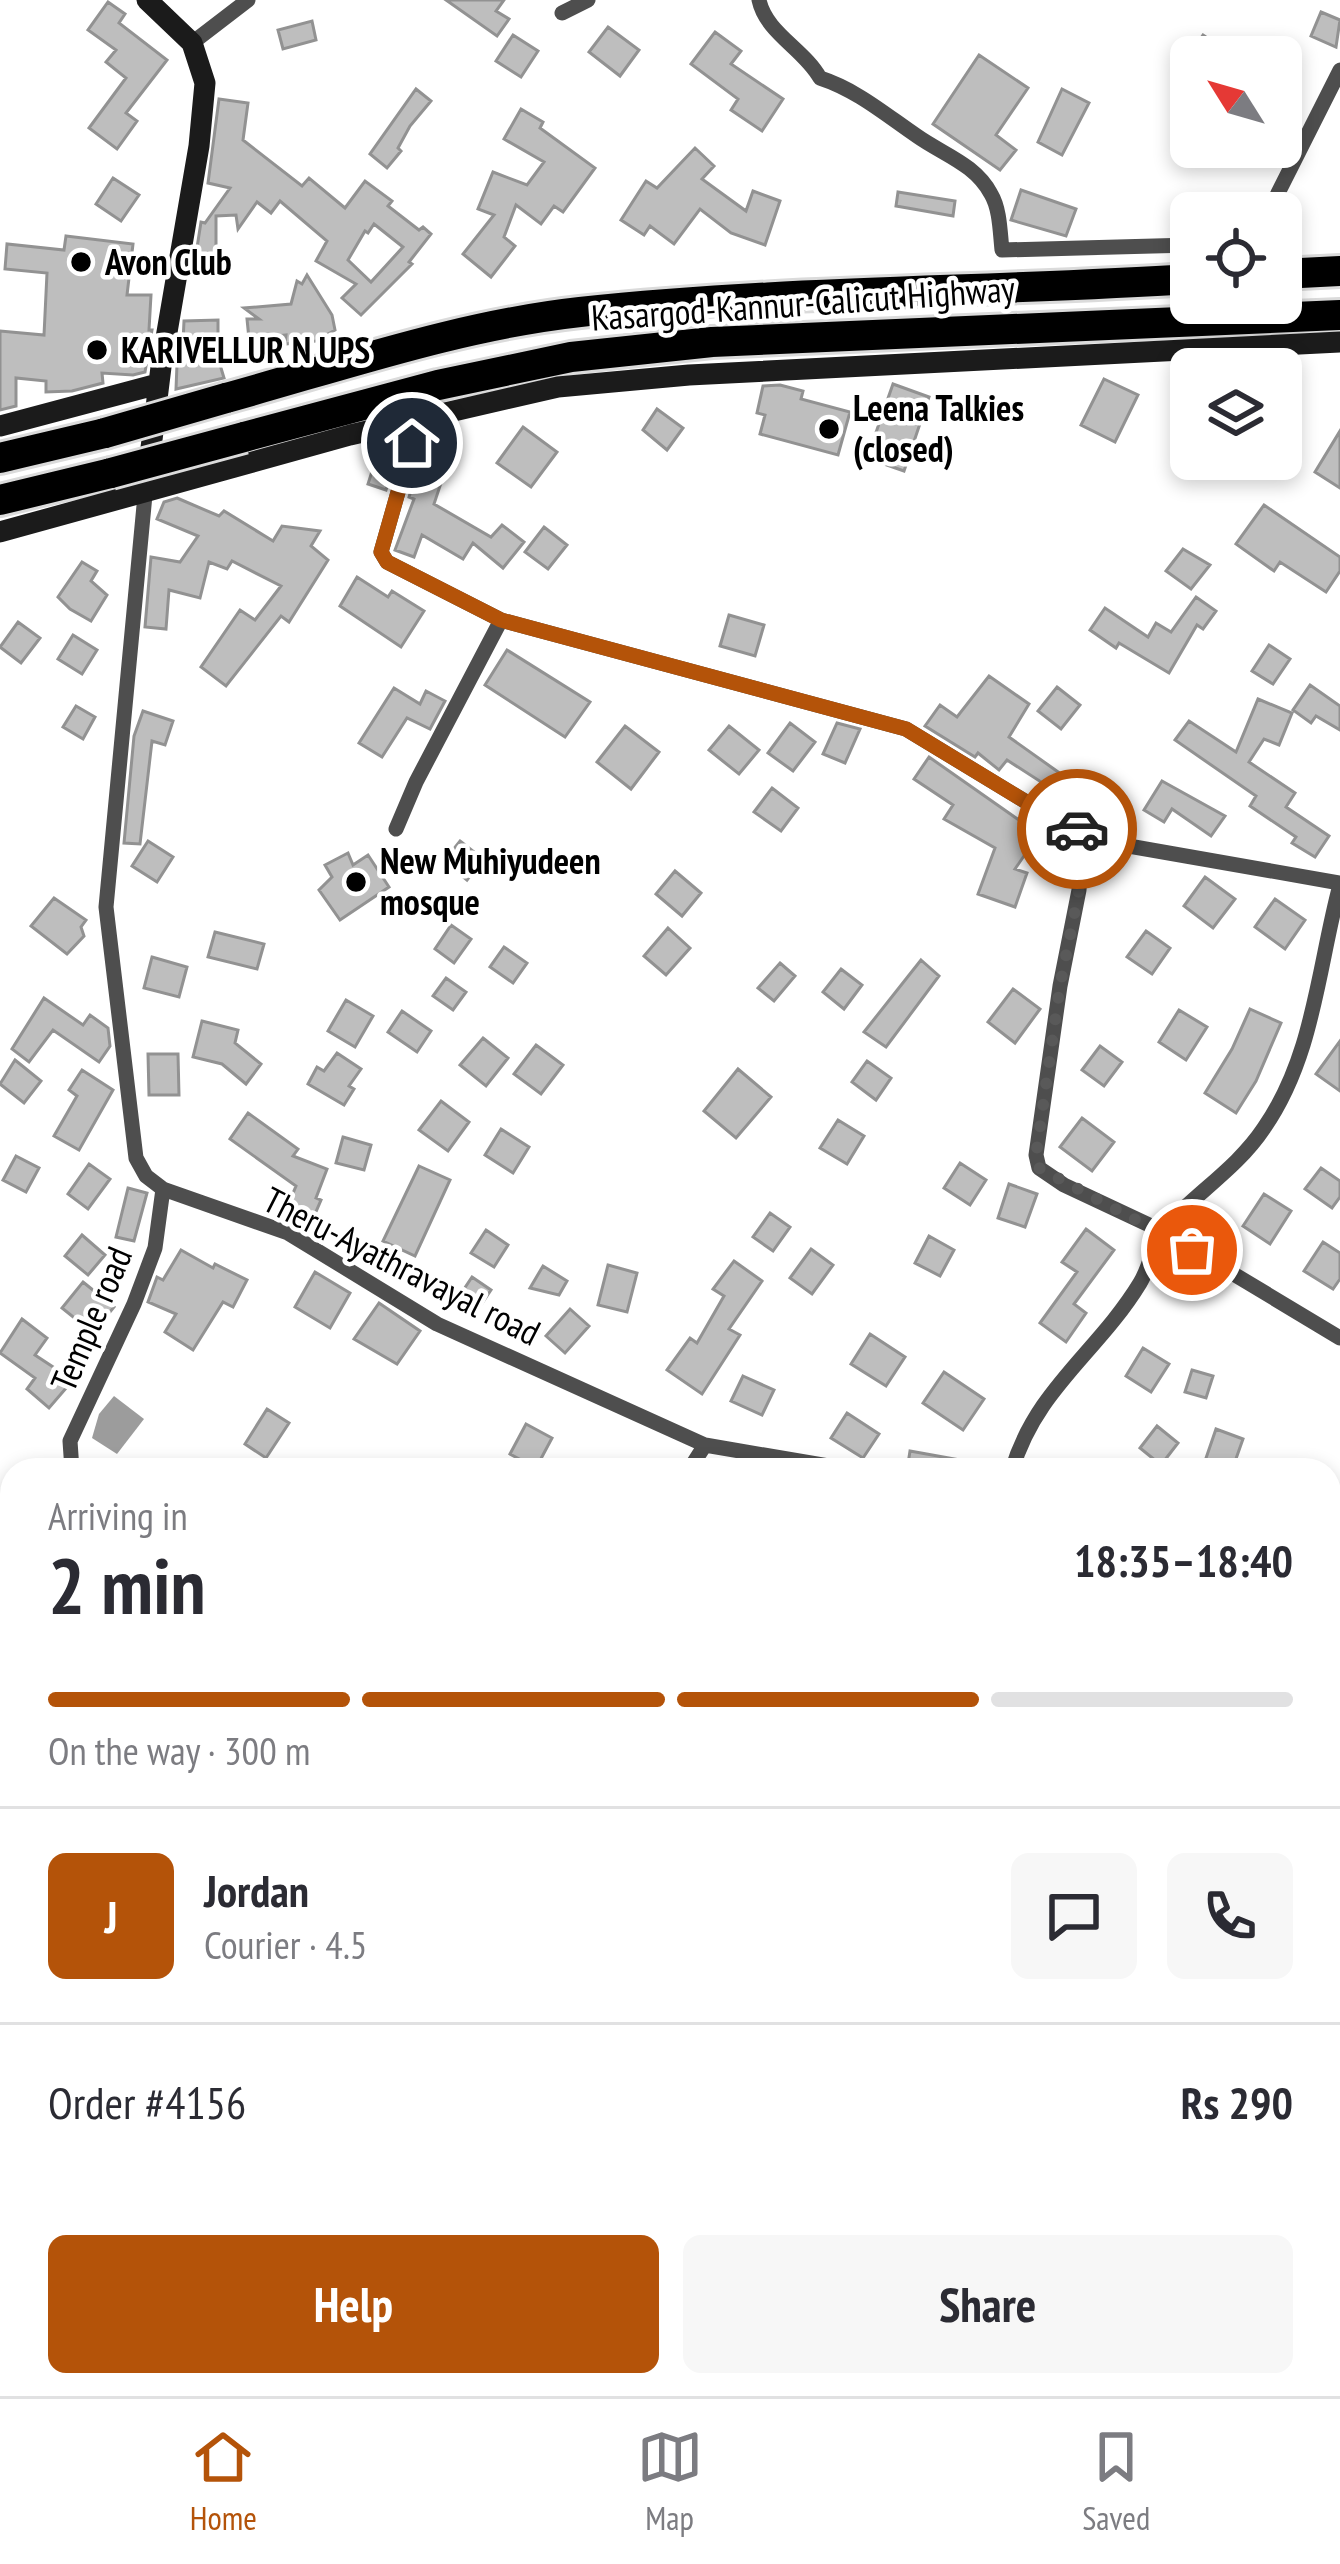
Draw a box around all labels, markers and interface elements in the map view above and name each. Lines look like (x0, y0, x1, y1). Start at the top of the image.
north arrow (1170, 36, 1302, 168)
map controls (1170, 36, 1302, 480)
button: locate (1170, 192, 1302, 324)
place label: Avon Club (104, 238, 232, 285)
marker: Avon Club (68, 249, 94, 275)
street label: Kasargod-Kannur-Calicut Highway (590, 264, 1017, 341)
place label: KARIVELLUR N UPS (121, 326, 370, 373)
marker: KARIVELLUR N UPS (84, 337, 110, 363)
button: layers (1170, 348, 1302, 480)
place label: Leena Talkies (closed) (853, 384, 1024, 472)
pin (361, 392, 463, 494)
icon: home (379, 410, 445, 476)
marker: Leena Talkies (closed) (816, 416, 842, 442)
courier (1017, 769, 1137, 889)
icon: car (1044, 796, 1110, 862)
place label: New Muhiyudeen mosque (380, 837, 601, 925)
marker: New Muhiyudeen mosque (343, 869, 369, 895)
street label: Theru-Ayathravayal road (256, 1176, 548, 1356)
pin (1141, 1199, 1243, 1301)
icon: bag (1159, 1217, 1225, 1283)
street label: Temple road (39, 1239, 142, 1398)
text: Arriving in (48, 1490, 188, 1541)
text: 18:35–18:40 (1074, 1531, 1293, 1589)
text: 2 min (48, 1535, 206, 1636)
text: On the way · 300 m (48, 1725, 310, 1776)
button: chat (1011, 1853, 1137, 1979)
button: phone (1167, 1853, 1293, 1979)
text: Jordan (204, 1861, 309, 1919)
text: J (104, 1887, 118, 1945)
text: Courier · 4.5 (204, 1919, 367, 1970)
text: Order #4156 (48, 2073, 246, 2131)
text: Rs 290 (1181, 2073, 1293, 2131)
button: Help (48, 2235, 659, 2373)
button: Share (683, 2235, 1293, 2373)
tab: Home (190, 2424, 257, 2539)
tab: Map (637, 2424, 703, 2539)
tab: Saved (1082, 2424, 1150, 2539)

